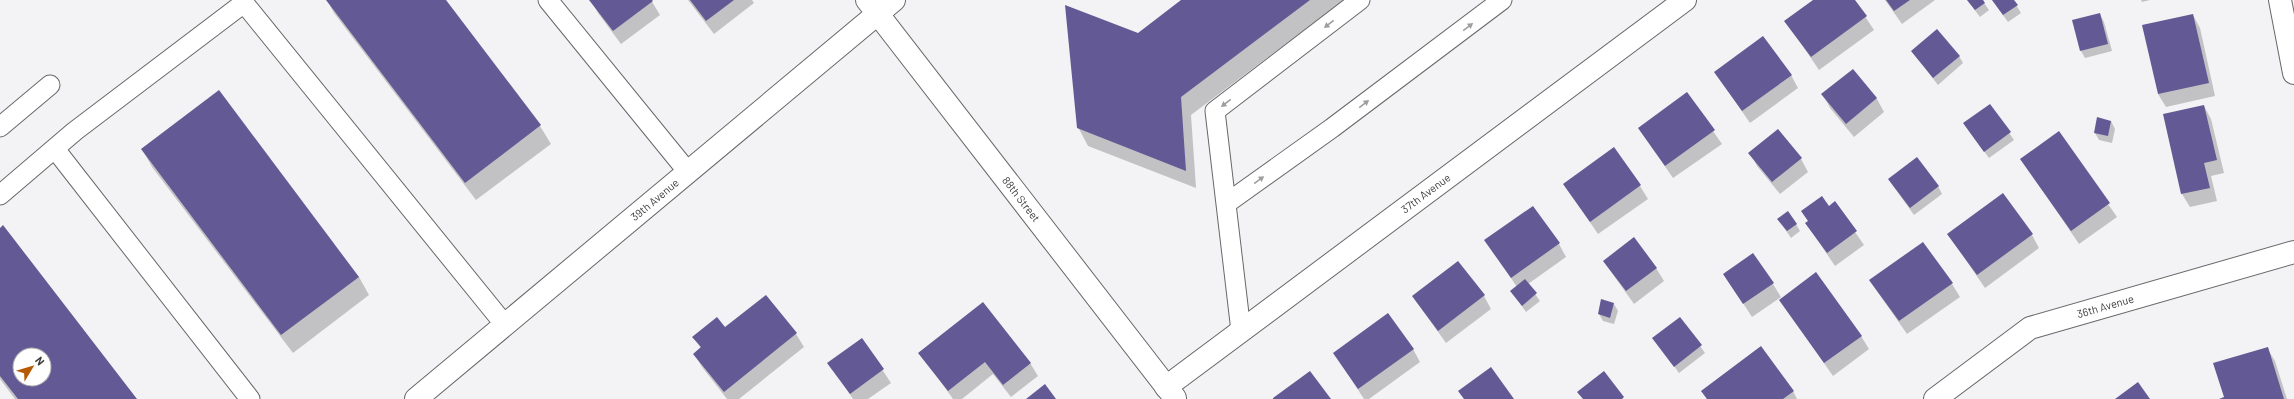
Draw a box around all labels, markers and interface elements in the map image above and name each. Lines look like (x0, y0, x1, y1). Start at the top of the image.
one-way arrow (1323, 19, 1334, 28)
one-way arrow (1463, 22, 1474, 31)
one-way arrow (1221, 99, 1231, 107)
one-way arrow (1358, 100, 1369, 108)
street label: 37th Avenue (1398, 170, 1453, 215)
street label: 88th Street (1000, 174, 1043, 224)
street label: 39th Avenue (628, 175, 681, 223)
one-way arrow (1253, 176, 1264, 184)
street label: 36th Avenue (2075, 291, 2135, 320)
north arrow (12, 347, 52, 387)
text: N (33, 354, 48, 367)

